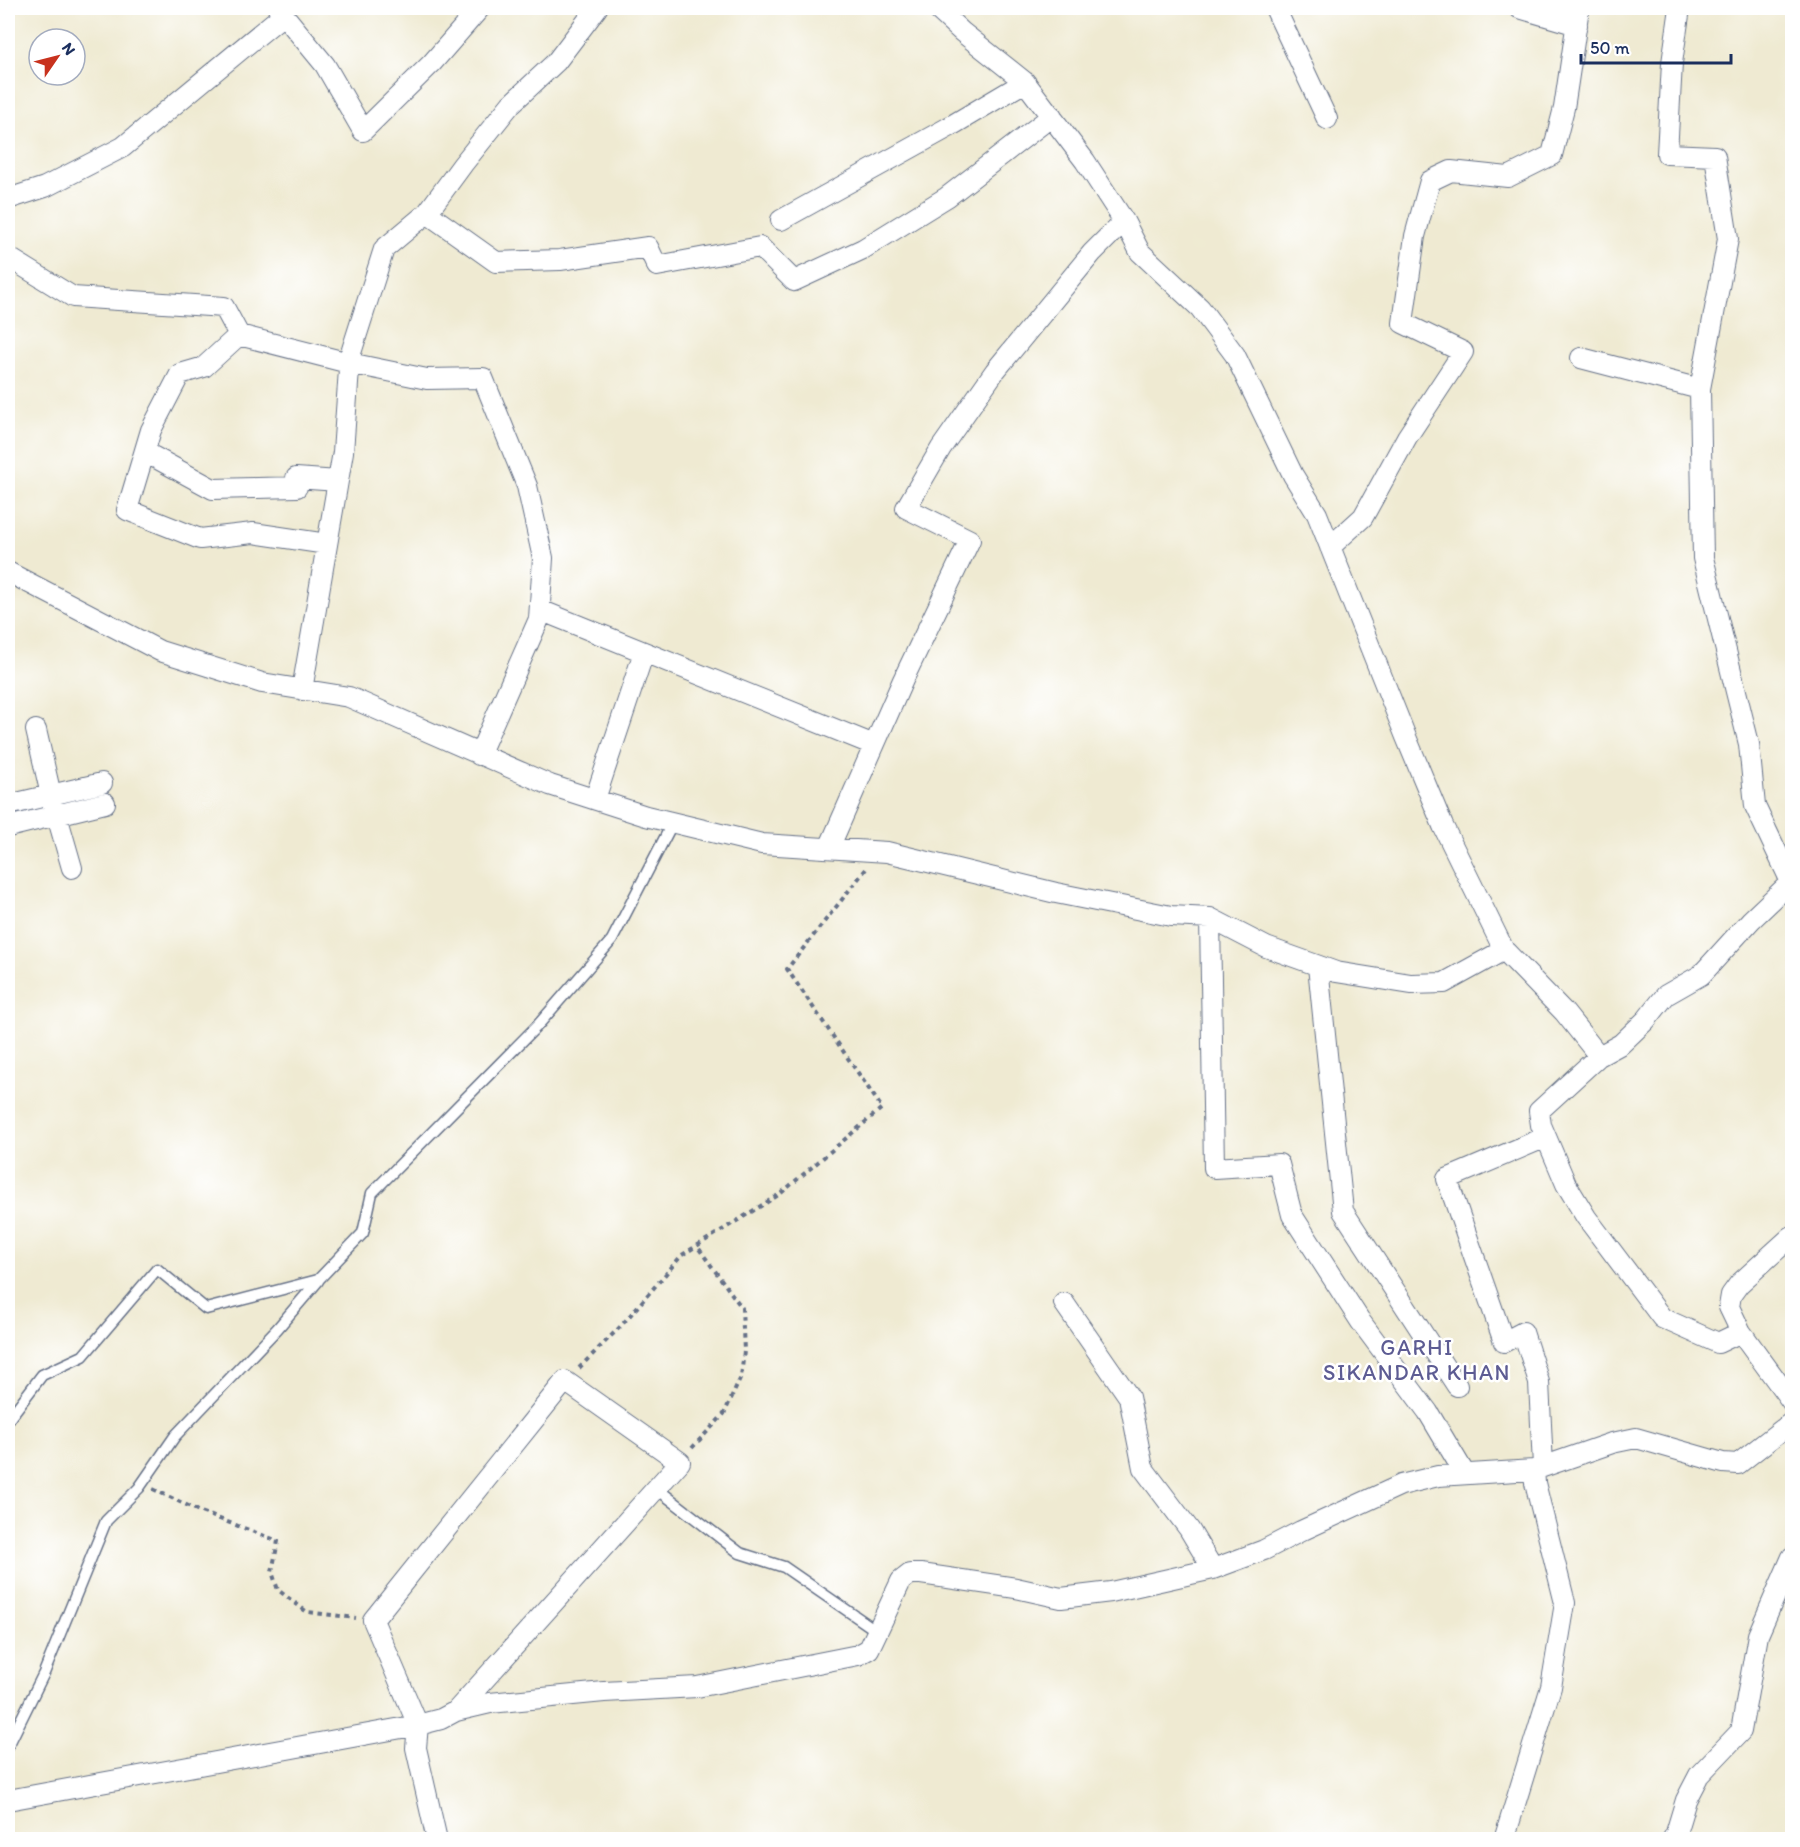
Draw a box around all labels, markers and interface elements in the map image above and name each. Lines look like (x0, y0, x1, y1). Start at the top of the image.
north arrow (27, 27, 87, 87)
scale bar (1581, 27, 1731, 65)
text: 50 m (1590, 37, 1630, 59)
text: N (58, 39, 80, 59)
district label: GARHI SIKANDAR KHAN (1323, 1334, 1511, 1386)

